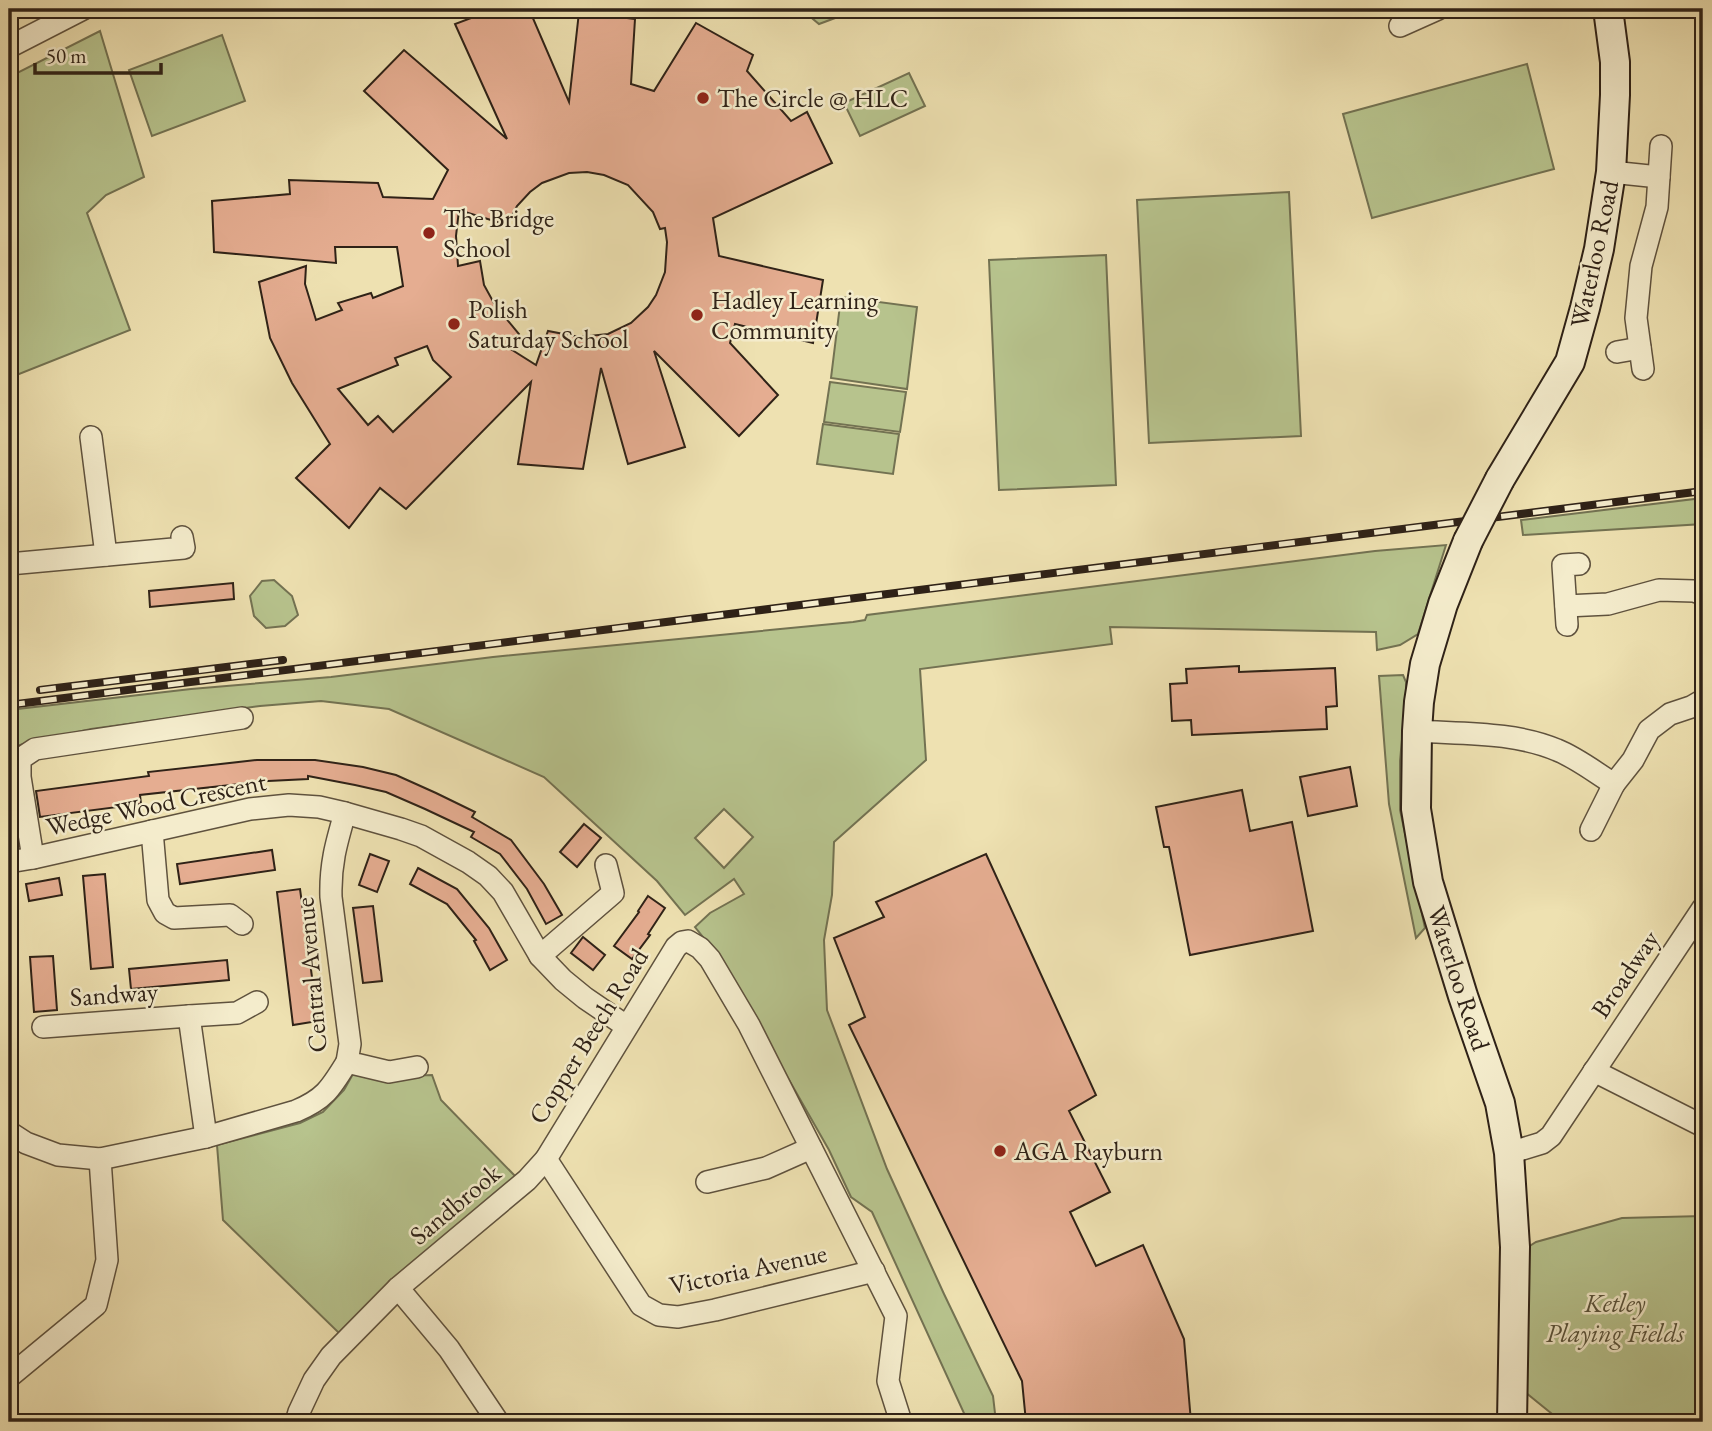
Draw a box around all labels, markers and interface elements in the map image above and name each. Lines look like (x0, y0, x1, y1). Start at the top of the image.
scale bar (35, 32, 161, 76)
text: 50 m (46, 42, 87, 69)
place label: The Circle @ HLC (717, 81, 908, 115)
marker: The Circle @ HLC (695, 90, 711, 106)
street label: Waterloo Road (1562, 176, 1626, 331)
place label: The Bridge School (443, 201, 554, 265)
marker: The Bridge School (421, 225, 437, 241)
place label: Hadley Learning Community (711, 283, 879, 347)
place label: Polish Saturday School (468, 292, 629, 356)
marker: Hadley Learning Community (689, 307, 705, 323)
marker: Polish Saturday School (446, 316, 462, 332)
street label: Wedge Wood Crescent (43, 764, 269, 844)
street label: Central Avenue (287, 896, 335, 1054)
street label: Waterloo Road (1420, 901, 1499, 1055)
street label: Broadway (1583, 923, 1667, 1024)
street label: Copper Beech Road (520, 941, 656, 1130)
street label: Sandway (69, 974, 160, 1014)
place label: AGA Rayburn (1013, 1134, 1163, 1168)
marker: AGA Rayburn (992, 1143, 1008, 1159)
street label: Sandbrook (402, 1155, 508, 1252)
street label: Victoria Avenue (666, 1236, 830, 1302)
park label: Ketley Playing Fields (1546, 1286, 1685, 1350)

